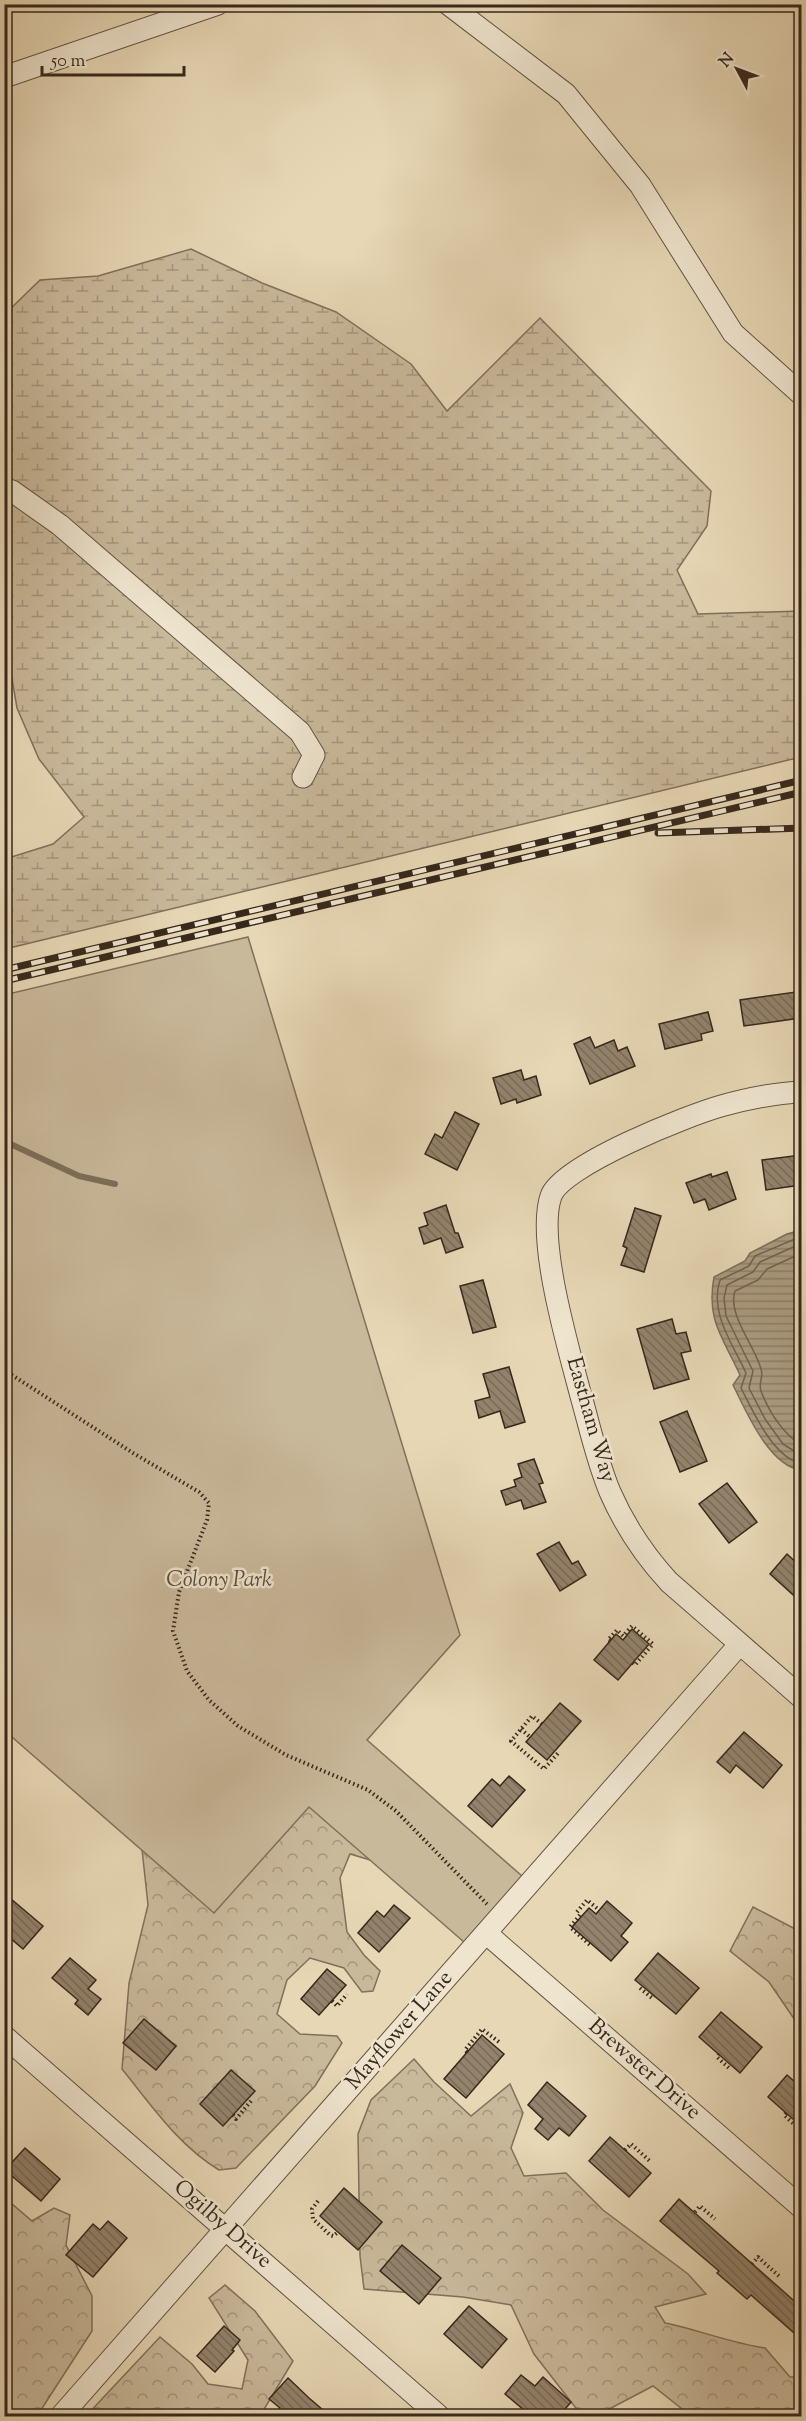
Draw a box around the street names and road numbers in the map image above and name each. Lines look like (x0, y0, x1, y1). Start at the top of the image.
street label: Eastham Way (557, 1353, 623, 1487)
street label: Mayflower Lane (339, 1964, 461, 2098)
street label: Brewster Drive (580, 2012, 708, 2128)
street label: Ogilby Drive (165, 2173, 279, 2277)

